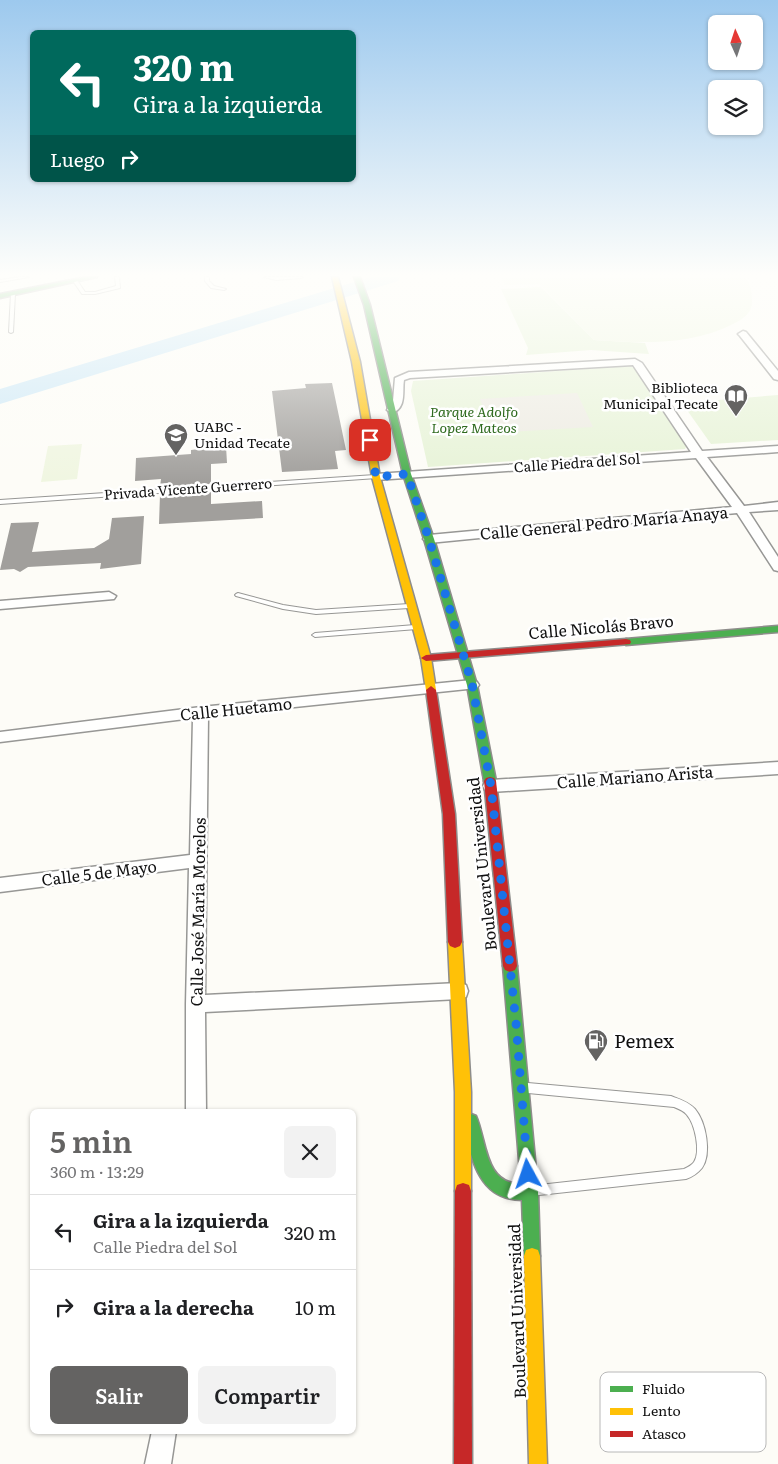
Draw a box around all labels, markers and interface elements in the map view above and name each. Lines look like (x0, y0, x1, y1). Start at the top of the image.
north arrow (708, 15, 762, 70)
map controls (708, 15, 763, 135)
text: 320 m (133, 40, 234, 92)
icon: left (50, 50, 115, 115)
button: layers (708, 80, 763, 135)
text: Gira a la izquierda (133, 87, 322, 120)
text: Luego (50, 145, 105, 173)
icon: right (115, 145, 143, 173)
place label: Biblioteca Municipal Tecate (603, 377, 718, 413)
library icon: Biblioteca Municipal Tecate (723, 383, 749, 417)
park label: Parque Adolfo Lopez Mateos (430, 401, 518, 437)
place label: UABC - Unidad Tecate (194, 416, 290, 452)
pin (349, 419, 391, 461)
school or university icon: UABC - Unidad Tecate (163, 422, 189, 456)
icon: arrive (356, 426, 384, 454)
street label: Calle Piedra del Sol (513, 448, 641, 476)
street label: Privada Vicente Guerrero (103, 472, 273, 504)
street label: Calle General Pedro María Anaya (479, 499, 729, 545)
street label: Calle Nicolás Bravo (527, 608, 675, 644)
street label: Calle Huetamo (179, 690, 293, 726)
street label: Calle Mariano Arista (556, 759, 714, 793)
street label: Boulevard Universidad (460, 776, 502, 952)
street label: Calle José María Morelos (183, 817, 211, 1007)
street label: Calle 5 de Mayo (40, 853, 158, 891)
place label: Pemex (614, 1026, 674, 1054)
fuel station icon: Pemex (583, 1028, 609, 1062)
text: 5 min (50, 1118, 132, 1162)
button: close (284, 1126, 336, 1178)
position arrow (501, 1147, 553, 1199)
text: 360 m · 13:29 (50, 1159, 144, 1183)
text: Gira a la izquierda (93, 1206, 269, 1234)
icon: left (50, 1218, 78, 1246)
text: 320 m (284, 1218, 336, 1246)
street label: Boulevard Universidad (501, 1223, 531, 1399)
text: Calle Piedra del Sol (93, 1234, 237, 1258)
icon: right (50, 1293, 78, 1321)
text: Gira a la derecha (93, 1293, 254, 1321)
text: 10 m (295, 1293, 336, 1321)
button: Salir (50, 1366, 188, 1424)
button: Compartir (198, 1366, 336, 1424)
legend (600, 1372, 766, 1452)
text: Fluido (642, 1378, 685, 1398)
text: Lento (642, 1400, 681, 1420)
text: Atasco (642, 1423, 686, 1443)

